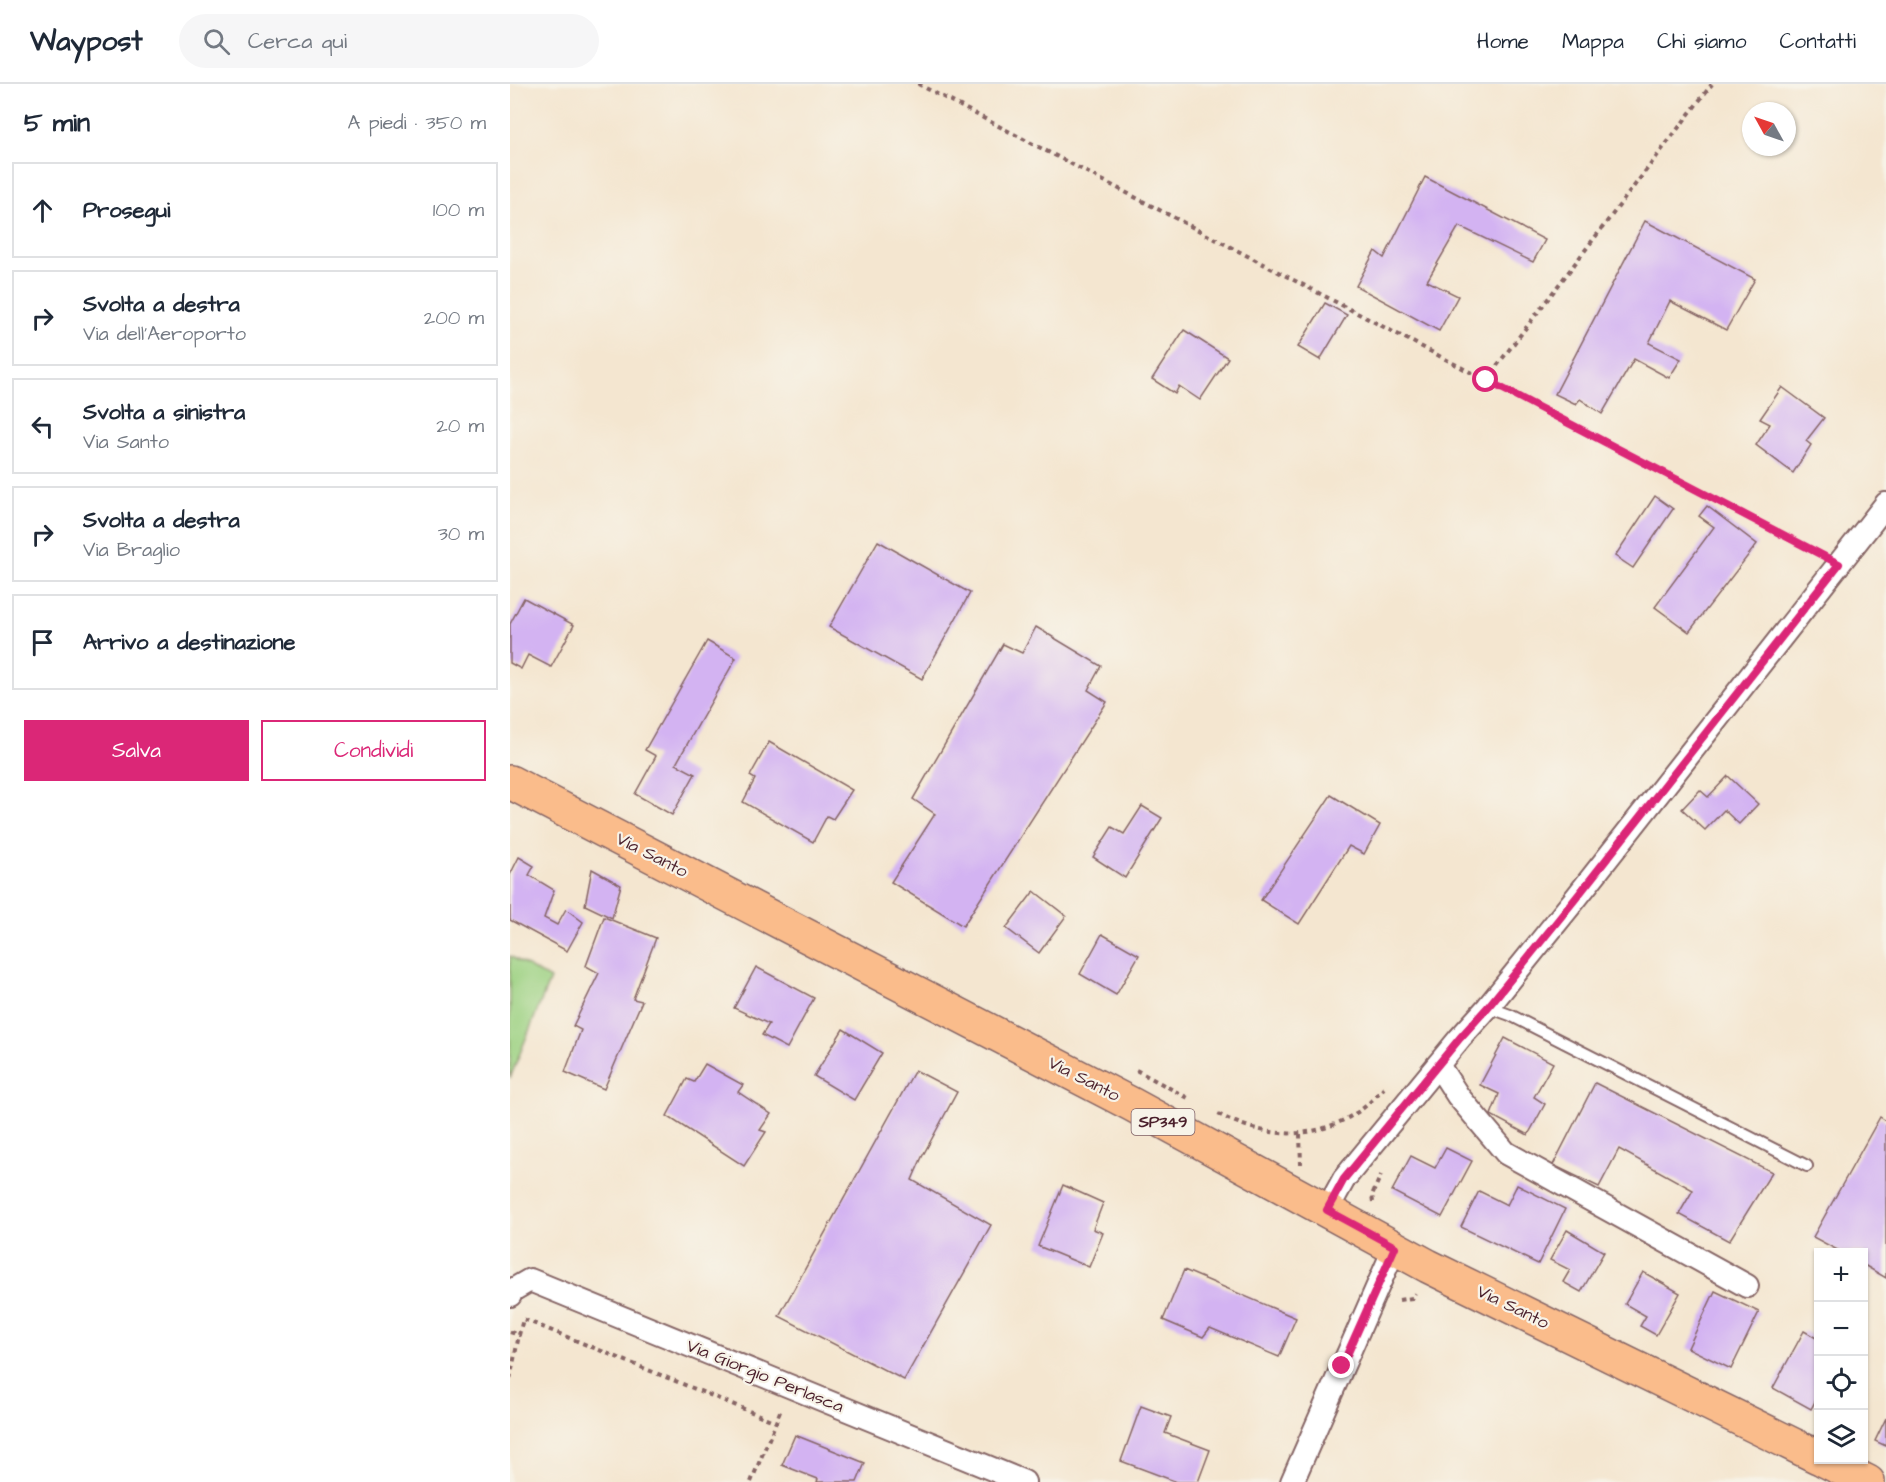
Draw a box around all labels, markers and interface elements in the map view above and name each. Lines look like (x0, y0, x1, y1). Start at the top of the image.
search box (179, 14, 599, 68)
text: Waypost (30, 22, 143, 61)
icon: search (200, 25, 233, 58)
text: Cerca qui (248, 26, 347, 57)
text: Home (1477, 27, 1529, 56)
text: Mappa (1562, 27, 1624, 56)
text: Chi siamo (1657, 27, 1746, 56)
text: Contatti (1779, 27, 1856, 56)
north arrow (1742, 102, 1796, 156)
text: 5 min (24, 105, 90, 141)
text: A piedi · 350 m (348, 109, 486, 137)
icon: ahead (26, 194, 59, 227)
text: Prosegui (83, 195, 170, 226)
text: 100 m (433, 196, 484, 224)
text: Svolta a destra (83, 289, 240, 320)
icon: right (26, 302, 59, 335)
text: 200 m (424, 304, 484, 332)
text: Via dell'Aeroporto (83, 320, 246, 348)
route start (1472, 366, 1498, 392)
text: Svolta a sinistra (83, 397, 245, 428)
icon: left (26, 410, 59, 443)
text: 20 m (436, 412, 484, 440)
text: Via Santo (83, 428, 169, 456)
text: Svolta a destra (83, 505, 240, 536)
icon: right (26, 518, 59, 551)
text: 30 m (438, 520, 484, 548)
text: Via Braglio (83, 536, 180, 564)
icon: arrive (26, 626, 59, 659)
text: Arrivo a destinazione (83, 627, 295, 658)
button: Salva (24, 720, 249, 781)
button: Condividi (261, 720, 486, 781)
street label: Via Santo (612, 826, 692, 884)
street label: Via Santo (1044, 1050, 1124, 1108)
road number: SP349 (1132, 1109, 1194, 1135)
map controls (1814, 1248, 1868, 1464)
button: + (1814, 1248, 1868, 1302)
street label: Via Santo (1473, 1279, 1553, 1335)
button: − (1814, 1302, 1868, 1356)
street label: Via Giorgio Perlasca (682, 1333, 847, 1420)
route end (1328, 1352, 1354, 1378)
button: locate (1814, 1356, 1868, 1410)
button: layers (1814, 1410, 1868, 1464)

